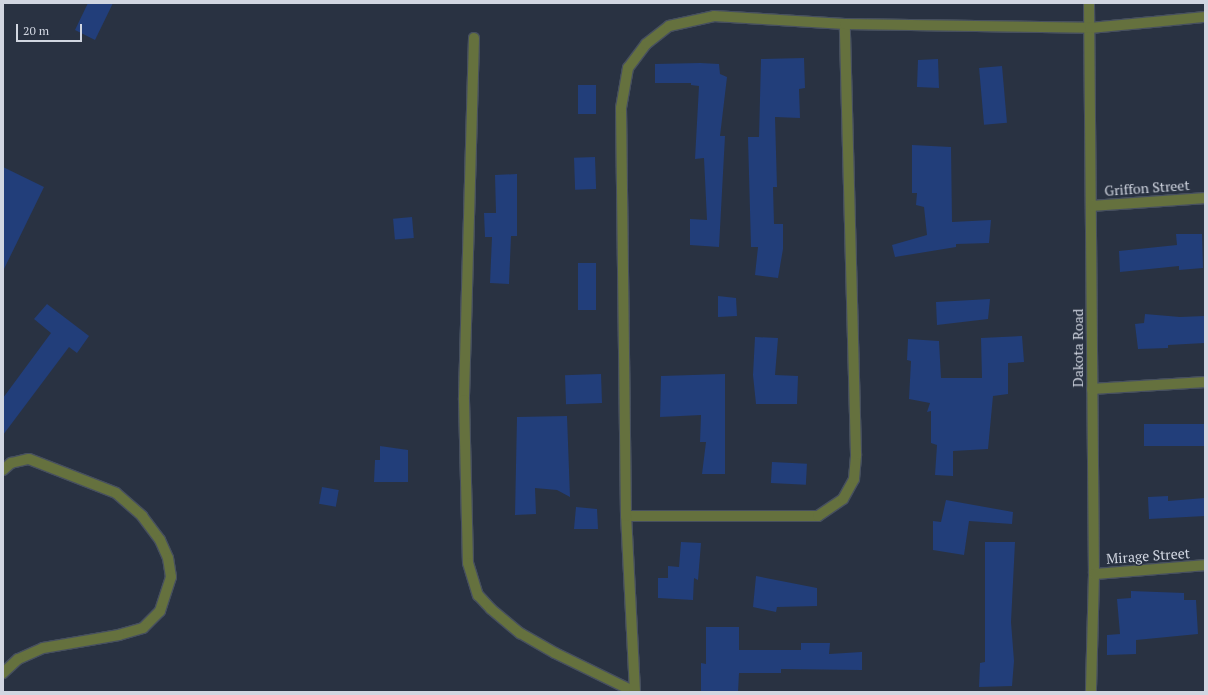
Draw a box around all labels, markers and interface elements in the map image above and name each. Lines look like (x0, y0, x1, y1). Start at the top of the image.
scale bar (18, 16, 84, 42)
text: 20 m (23, 23, 49, 38)
street label: Griffon Street (1104, 177, 1190, 199)
street label: Dakota Road (1070, 309, 1086, 387)
street label: Mirage Street (1106, 545, 1190, 567)

